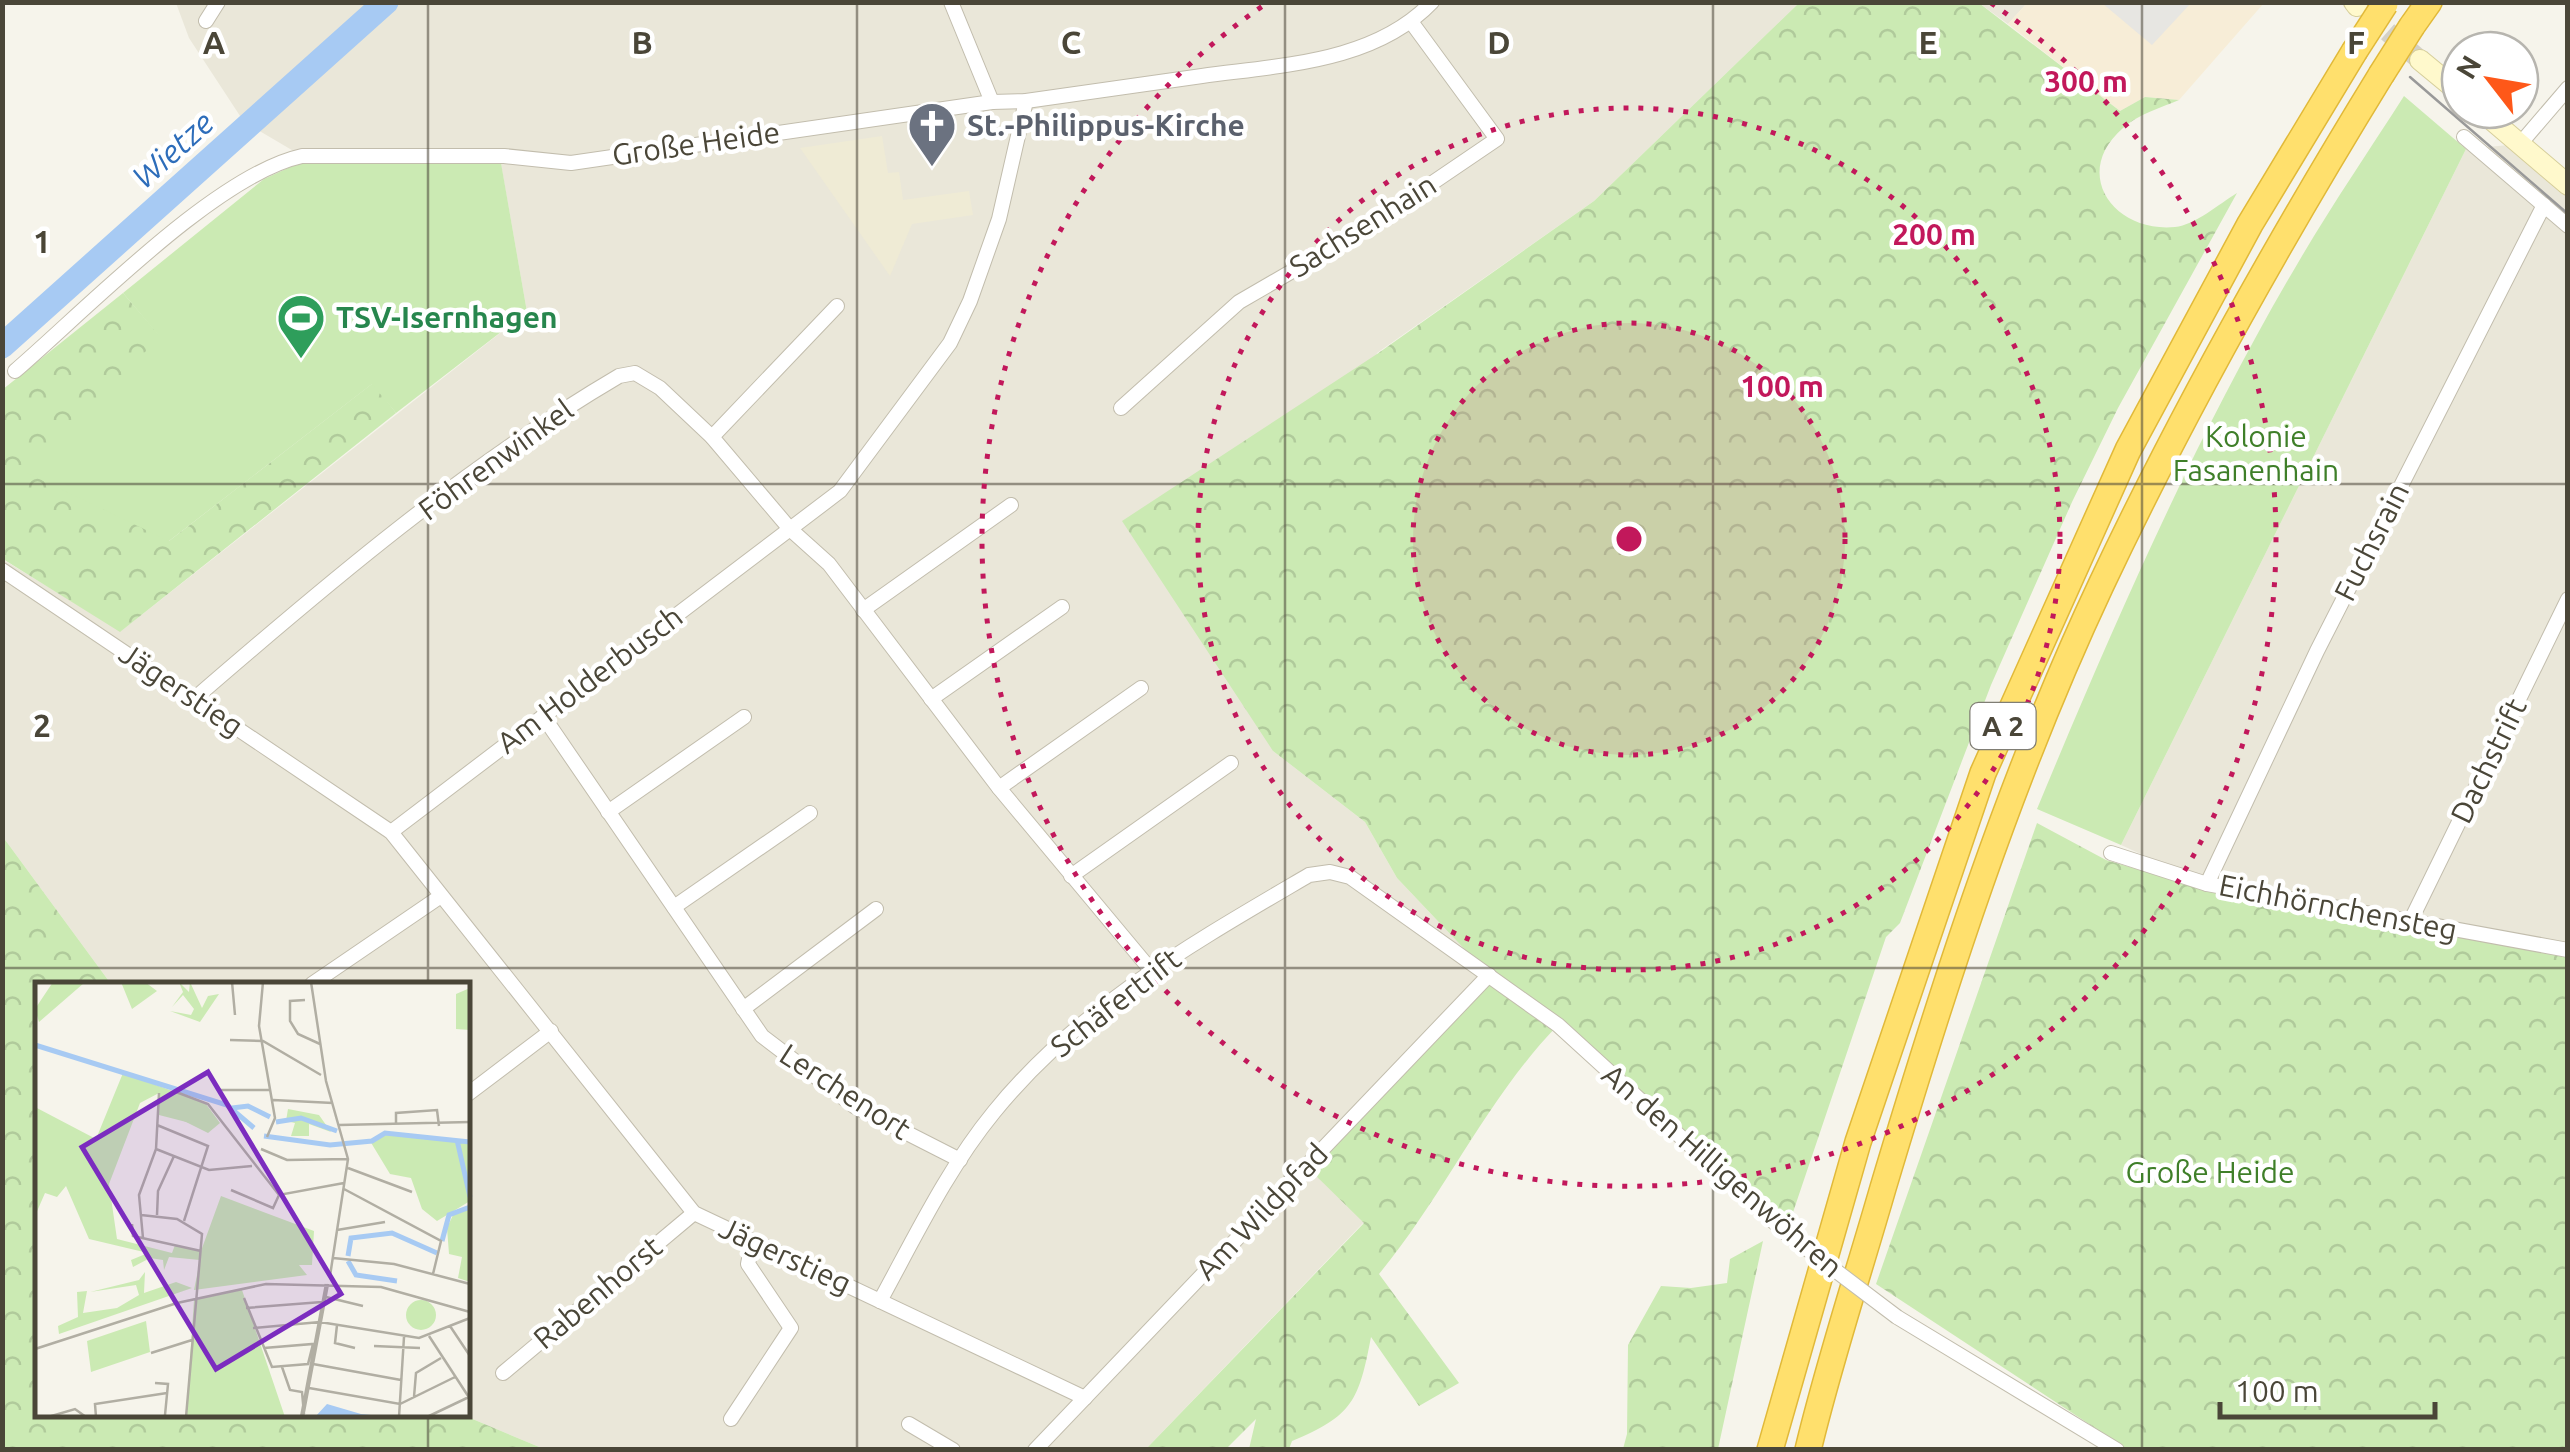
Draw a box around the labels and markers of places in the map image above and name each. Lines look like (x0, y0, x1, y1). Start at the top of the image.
church icon: St.-Philippus-Kirche (906, 100, 958, 168)
place label: St.-Philippus-Kirche (967, 108, 1245, 142)
sports icon: TSV-Isernhagen (275, 292, 327, 360)
place label: TSV-Isernhagen (336, 300, 558, 334)
centre of rings (1611, 521, 1647, 557)

